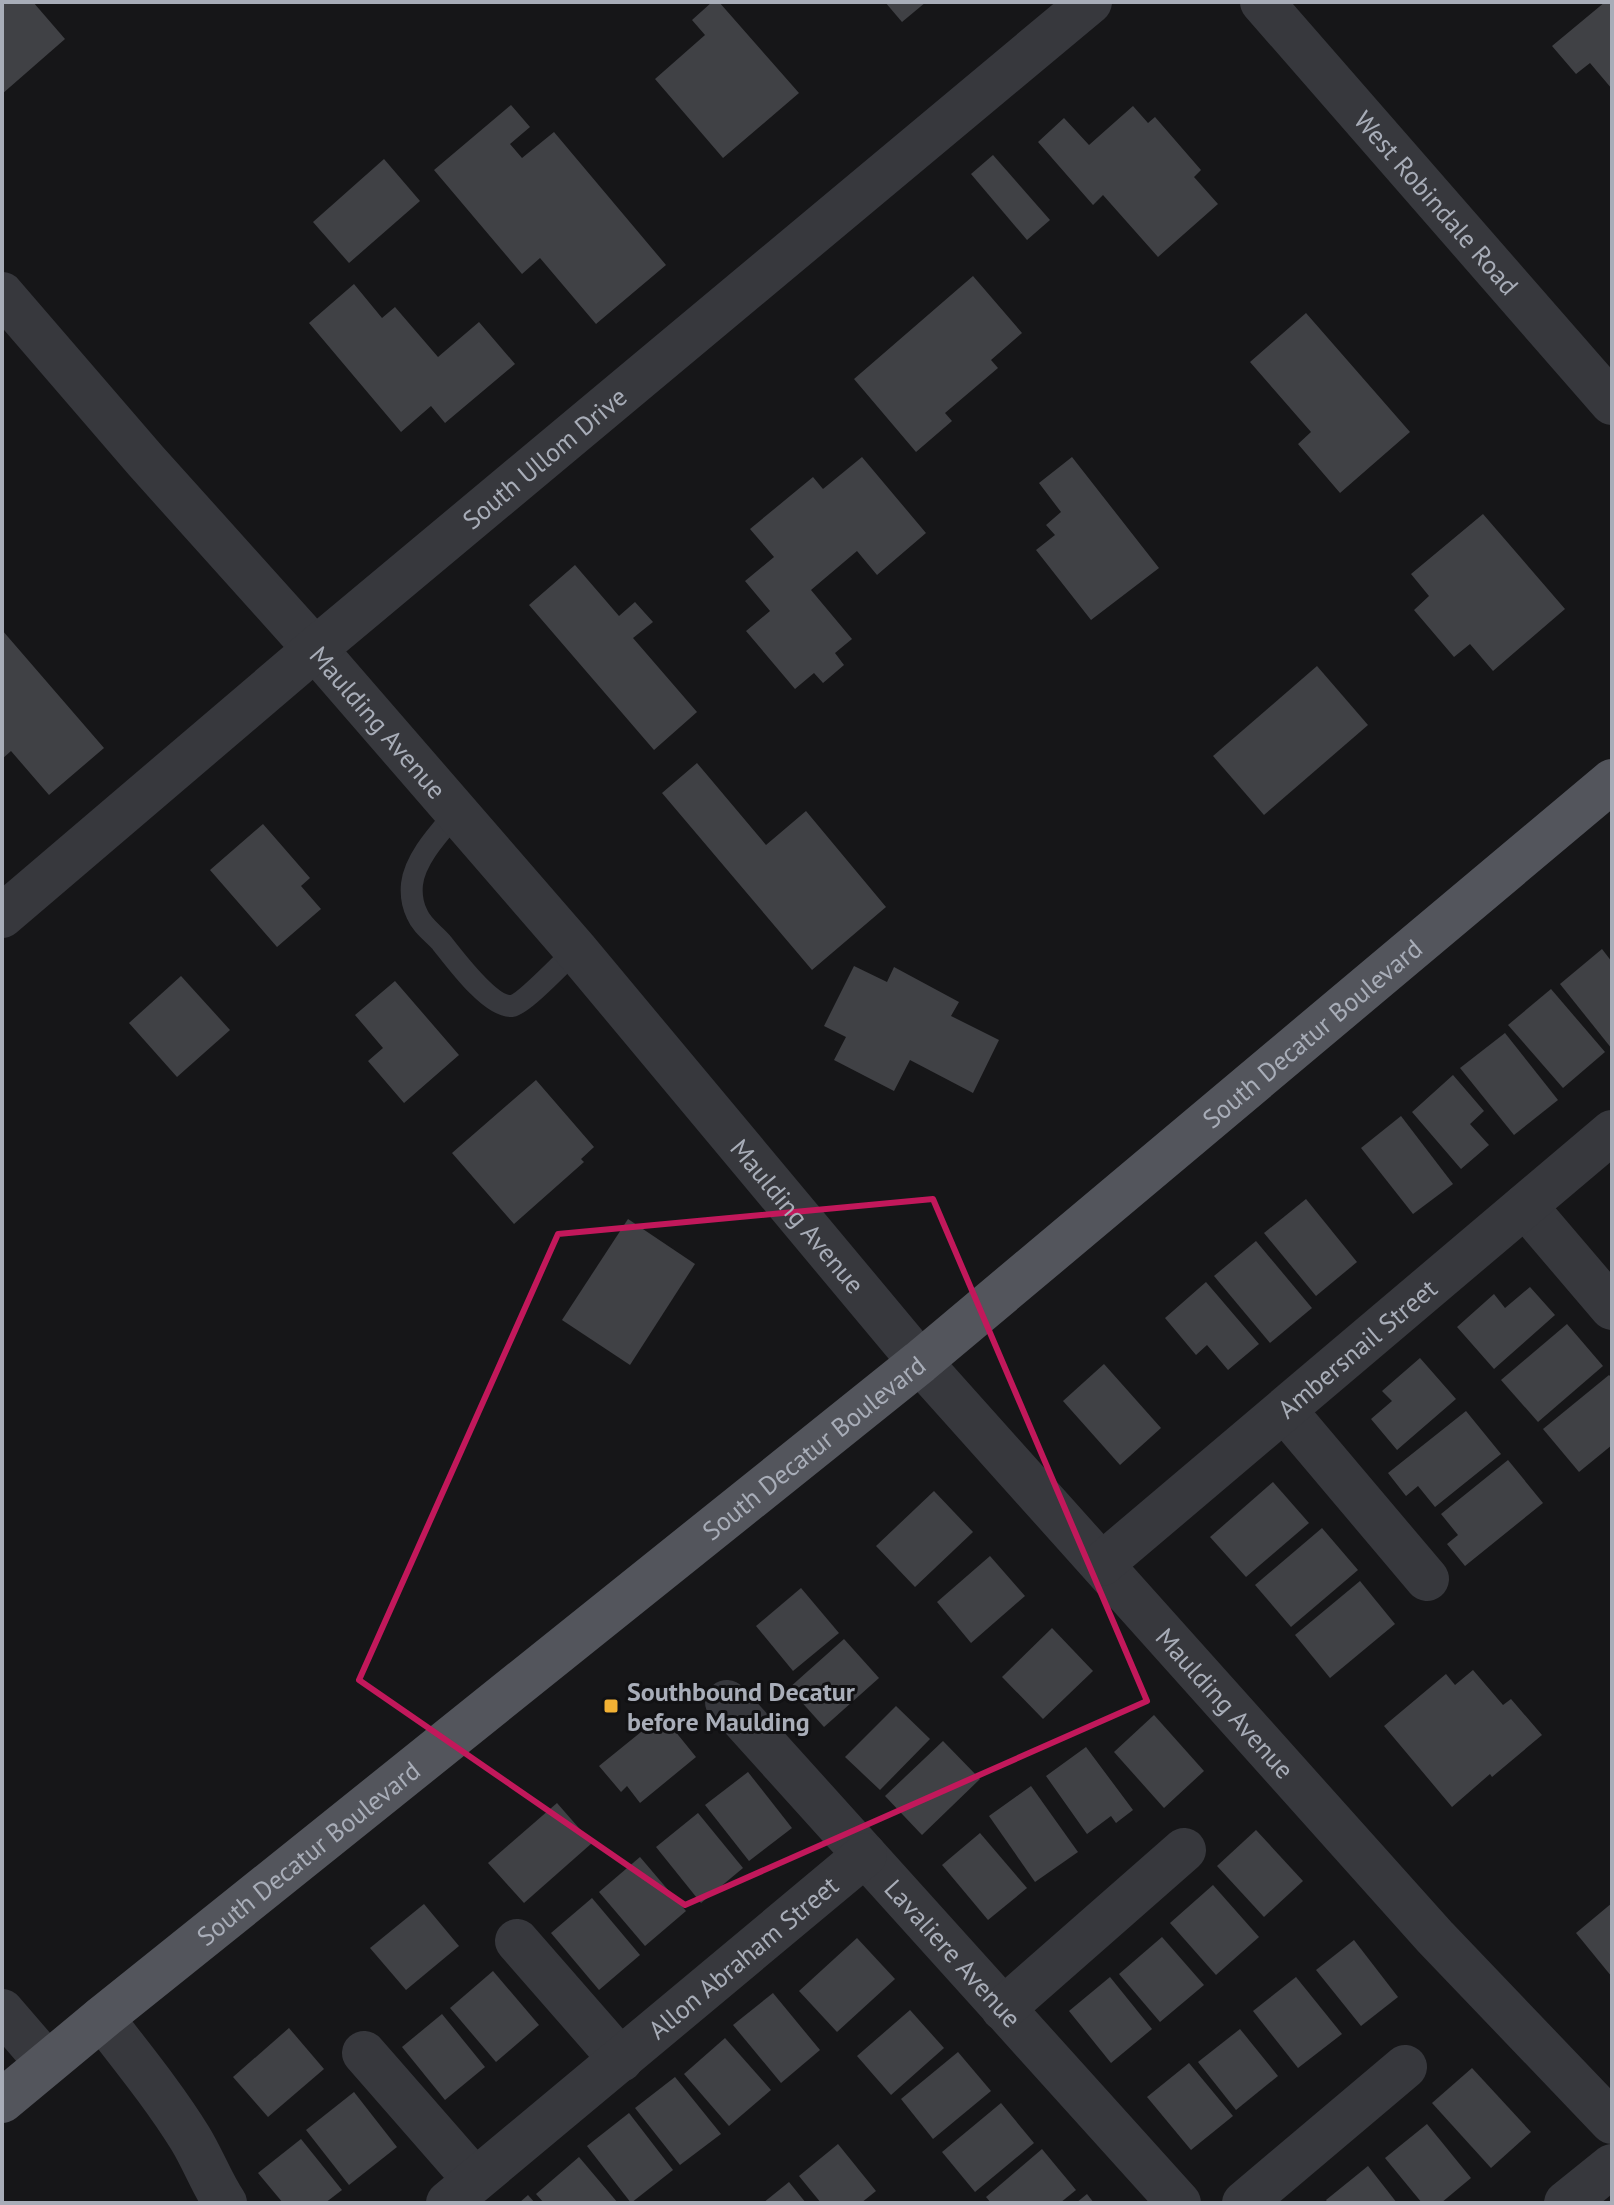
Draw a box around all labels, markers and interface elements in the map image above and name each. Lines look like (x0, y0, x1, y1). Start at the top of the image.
street label: West Robindale Road (1348, 104, 1526, 301)
street label: South Ullom Drive (455, 380, 633, 536)
street label: Maulding Avenue (303, 639, 454, 805)
street label: South Decatur Boulevard (1195, 932, 1428, 1135)
street label: Maulding Avenue (724, 1132, 872, 1300)
street label: Ambersnail Street (1270, 1271, 1443, 1425)
street label: South Decatur Boulevard (695, 1348, 932, 1547)
street label: Maulding Avenue (1149, 1620, 1301, 1785)
place label: Southbound Decatur before Maulding (627, 1675, 856, 1738)
marker: Southbound Decatur before Maulding (602, 1697, 620, 1715)
street label: South Decatur Boulevard (190, 1753, 426, 1952)
street label: Allon Abraham Street (641, 1868, 845, 2046)
street label: Lavaliere Avenue (878, 1872, 1029, 2034)

